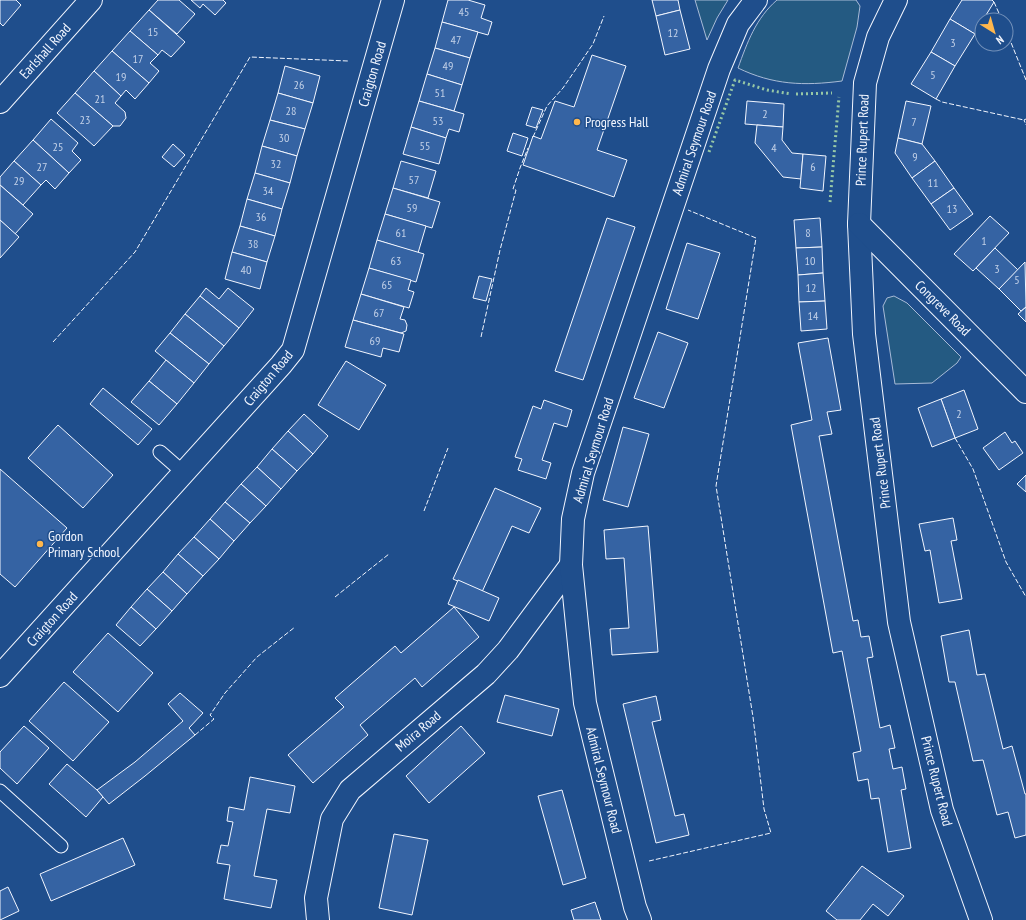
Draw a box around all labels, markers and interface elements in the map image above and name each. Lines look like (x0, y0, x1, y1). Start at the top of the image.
house number: 45 (459, 4, 469, 19)
north arrow (974, 12, 1014, 52)
street label: Earlshall Road (15, 19, 75, 83)
house number: 15 (148, 24, 158, 39)
house number: 12 (668, 25, 678, 40)
house number: 47 (451, 32, 461, 47)
text: N (993, 33, 1007, 47)
house number: 3 (950, 35, 956, 50)
street label: Craigton Road (354, 39, 390, 109)
house number: 17 (133, 51, 143, 66)
house number: 49 (443, 58, 453, 73)
house number: 5 (930, 67, 936, 82)
house number: 19 (116, 69, 126, 84)
house number: 26 (294, 77, 304, 92)
house number: 51 (435, 85, 445, 100)
street label: Admiral Seymour Road (668, 88, 720, 198)
house number: 21 (95, 91, 105, 106)
street label: Prince Rupert Road (851, 94, 873, 186)
house number: 28 (286, 103, 296, 118)
house number: 2 (762, 106, 768, 121)
house number: 23 (80, 112, 90, 127)
house number: 53 (433, 113, 443, 128)
place label: Progress Hall (585, 113, 649, 131)
house number: 7 (911, 114, 917, 129)
marker: Progress Hall (572, 117, 582, 127)
house number: 30 (279, 130, 289, 145)
house number: 55 (420, 138, 430, 153)
house number: 25 (53, 139, 63, 154)
house number: 4 (771, 140, 777, 155)
house number: 9 (912, 149, 918, 164)
house number: 32 (271, 156, 281, 171)
house number: 27 (37, 159, 47, 174)
house number: 6 (810, 159, 816, 174)
house number: 57 (409, 172, 419, 187)
house number: 29 (14, 173, 24, 188)
house number: 11 (928, 175, 938, 190)
house number: 34 (263, 183, 274, 198)
house number: 59 (407, 200, 417, 215)
house number: 13 (947, 201, 957, 216)
house number: 36 (256, 209, 266, 224)
house number: 61 (396, 225, 406, 240)
house number: 8 (805, 225, 811, 240)
house number: 1 (981, 233, 987, 248)
house number: 38 (248, 236, 258, 251)
house number: 63 (391, 253, 401, 268)
house number: 10 (805, 253, 815, 268)
house number: 3 (994, 261, 1000, 276)
house number: 40 (241, 262, 251, 277)
house number: 5 (1014, 272, 1020, 287)
street label: Congreve Road (911, 276, 975, 340)
house number: 65 (382, 277, 392, 292)
house number: 12 (806, 280, 816, 295)
house number: 67 (374, 305, 384, 320)
house number: 14 (808, 308, 819, 323)
house number: 69 (370, 333, 380, 348)
street label: Craigton Road (239, 346, 297, 410)
street label: Admiral Seymour Road (568, 395, 618, 505)
house number: 2 (956, 406, 962, 421)
street label: Prince Rupert Road (865, 416, 895, 510)
place label: Gordon Primary School (48, 527, 120, 561)
marker: Gordon Primary School (35, 539, 45, 549)
street label: Craigton Road (23, 588, 81, 650)
street label: Moira Road (391, 707, 445, 755)
street label: Admiral Seymour Road (582, 725, 626, 835)
street label: Prince Rupert Road (917, 734, 957, 828)

